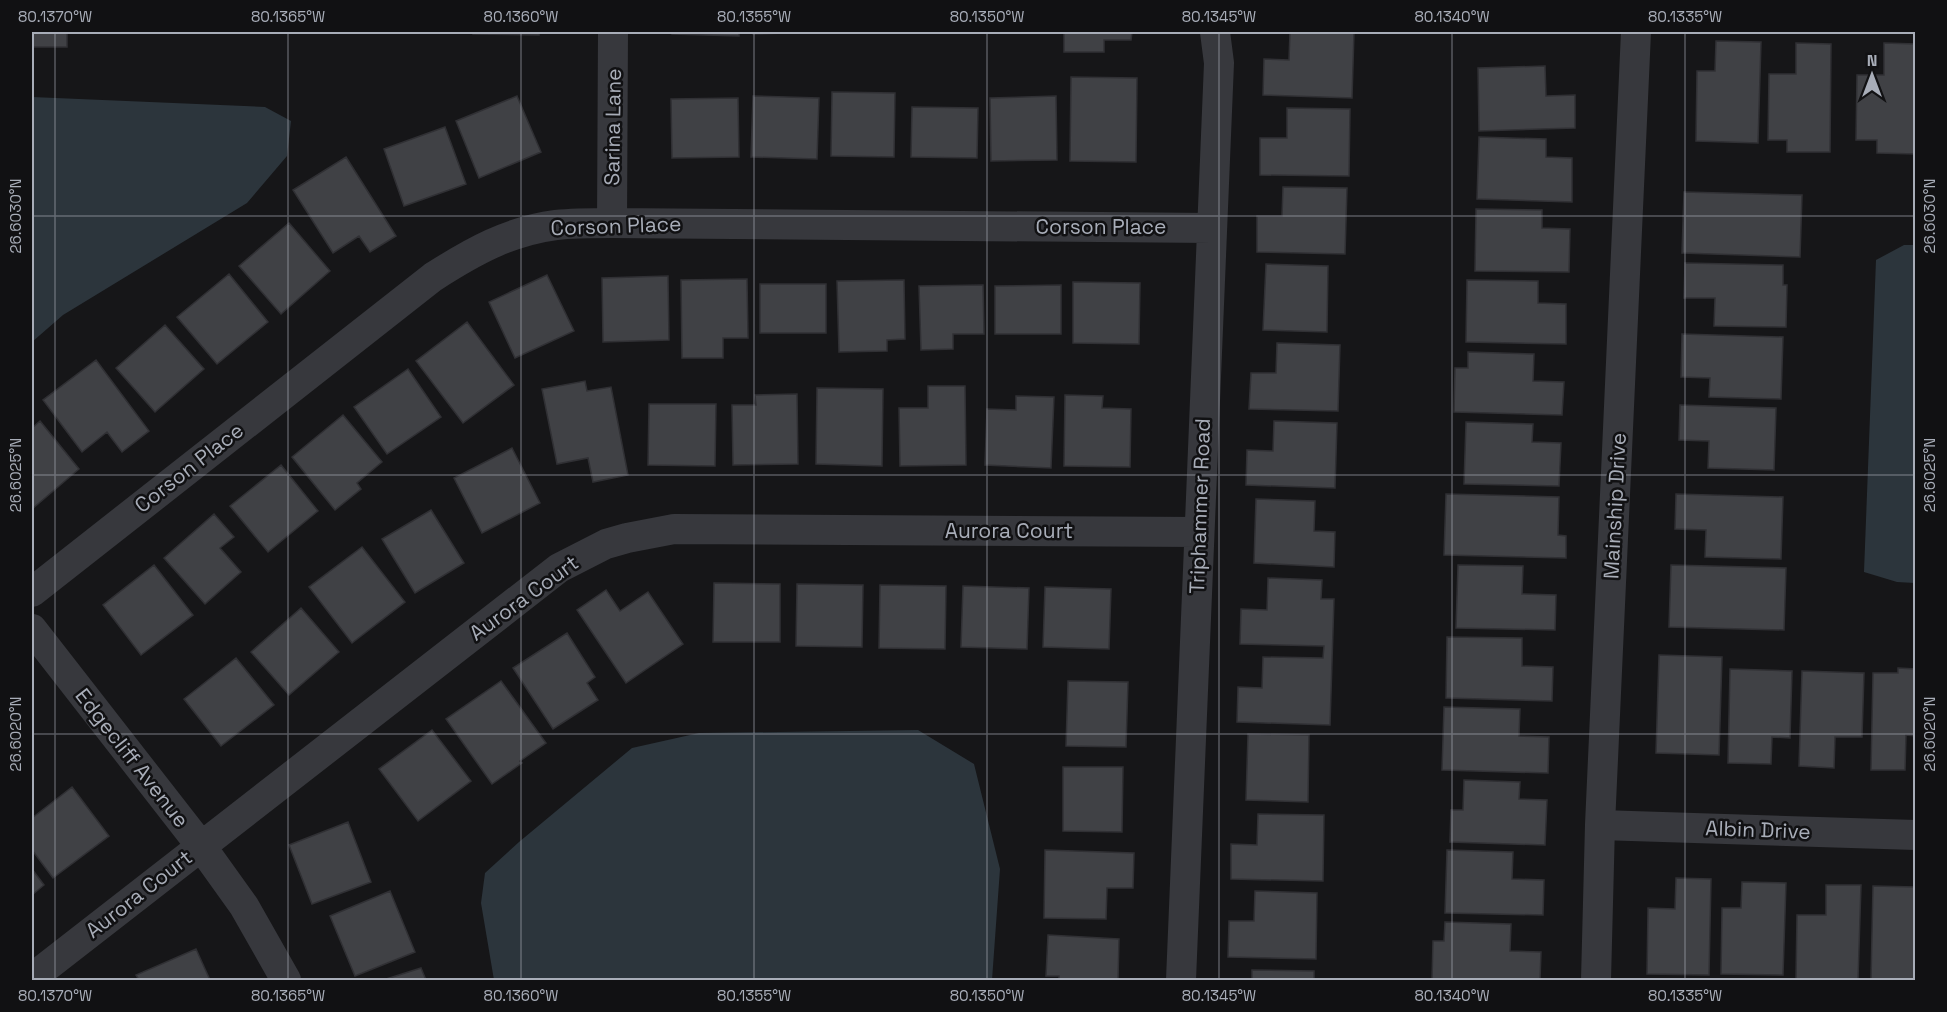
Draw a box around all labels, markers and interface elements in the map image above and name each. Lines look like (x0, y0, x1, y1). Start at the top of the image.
text: 80.1370°W (18, 7, 92, 26)
text: 80.1365°W (251, 7, 325, 26)
text: 80.1360°W (484, 7, 558, 26)
text: 80.1355°W (717, 7, 791, 26)
text: 80.1350°W (950, 7, 1024, 26)
text: 80.1345°W (1182, 7, 1256, 26)
text: 80.1340°W (1414, 7, 1490, 26)
text: 80.1335°W (1648, 7, 1722, 26)
north arrow (1842, 45, 1902, 105)
text: N (1867, 50, 1877, 71)
street label: Sarina Lane (598, 68, 627, 186)
text: 26.6030°N (6, 178, 25, 254)
text: 26.6030°N (1920, 178, 1939, 254)
street label: Corson Place (550, 210, 682, 241)
street label: Corson Place (1035, 213, 1167, 240)
street label: Corson Place (129, 417, 249, 519)
street label: Triphammer Road (1183, 418, 1216, 594)
street label: Mainship Drive (1597, 432, 1632, 580)
text: 26.6025°N (6, 438, 25, 512)
text: 26.6025°N (1920, 438, 1939, 512)
street label: Aurora Court (945, 517, 1073, 544)
street label: Aurora Court (464, 549, 584, 646)
street label: Edgecliff Avenue (70, 683, 195, 833)
text: 26.6020°N (6, 696, 25, 772)
text: 26.6020°N (1920, 696, 1939, 772)
street label: Albin Drive (1705, 814, 1811, 845)
street label: Aurora Court (80, 843, 198, 944)
text: 80.1370°W (18, 986, 92, 1005)
text: 80.1365°W (251, 986, 325, 1005)
text: 80.1360°W (484, 986, 558, 1005)
text: 80.1355°W (717, 986, 791, 1005)
text: 80.1350°W (950, 986, 1024, 1005)
text: 80.1345°W (1182, 986, 1256, 1005)
text: 80.1340°W (1414, 986, 1490, 1005)
text: 80.1335°W (1648, 986, 1722, 1005)

